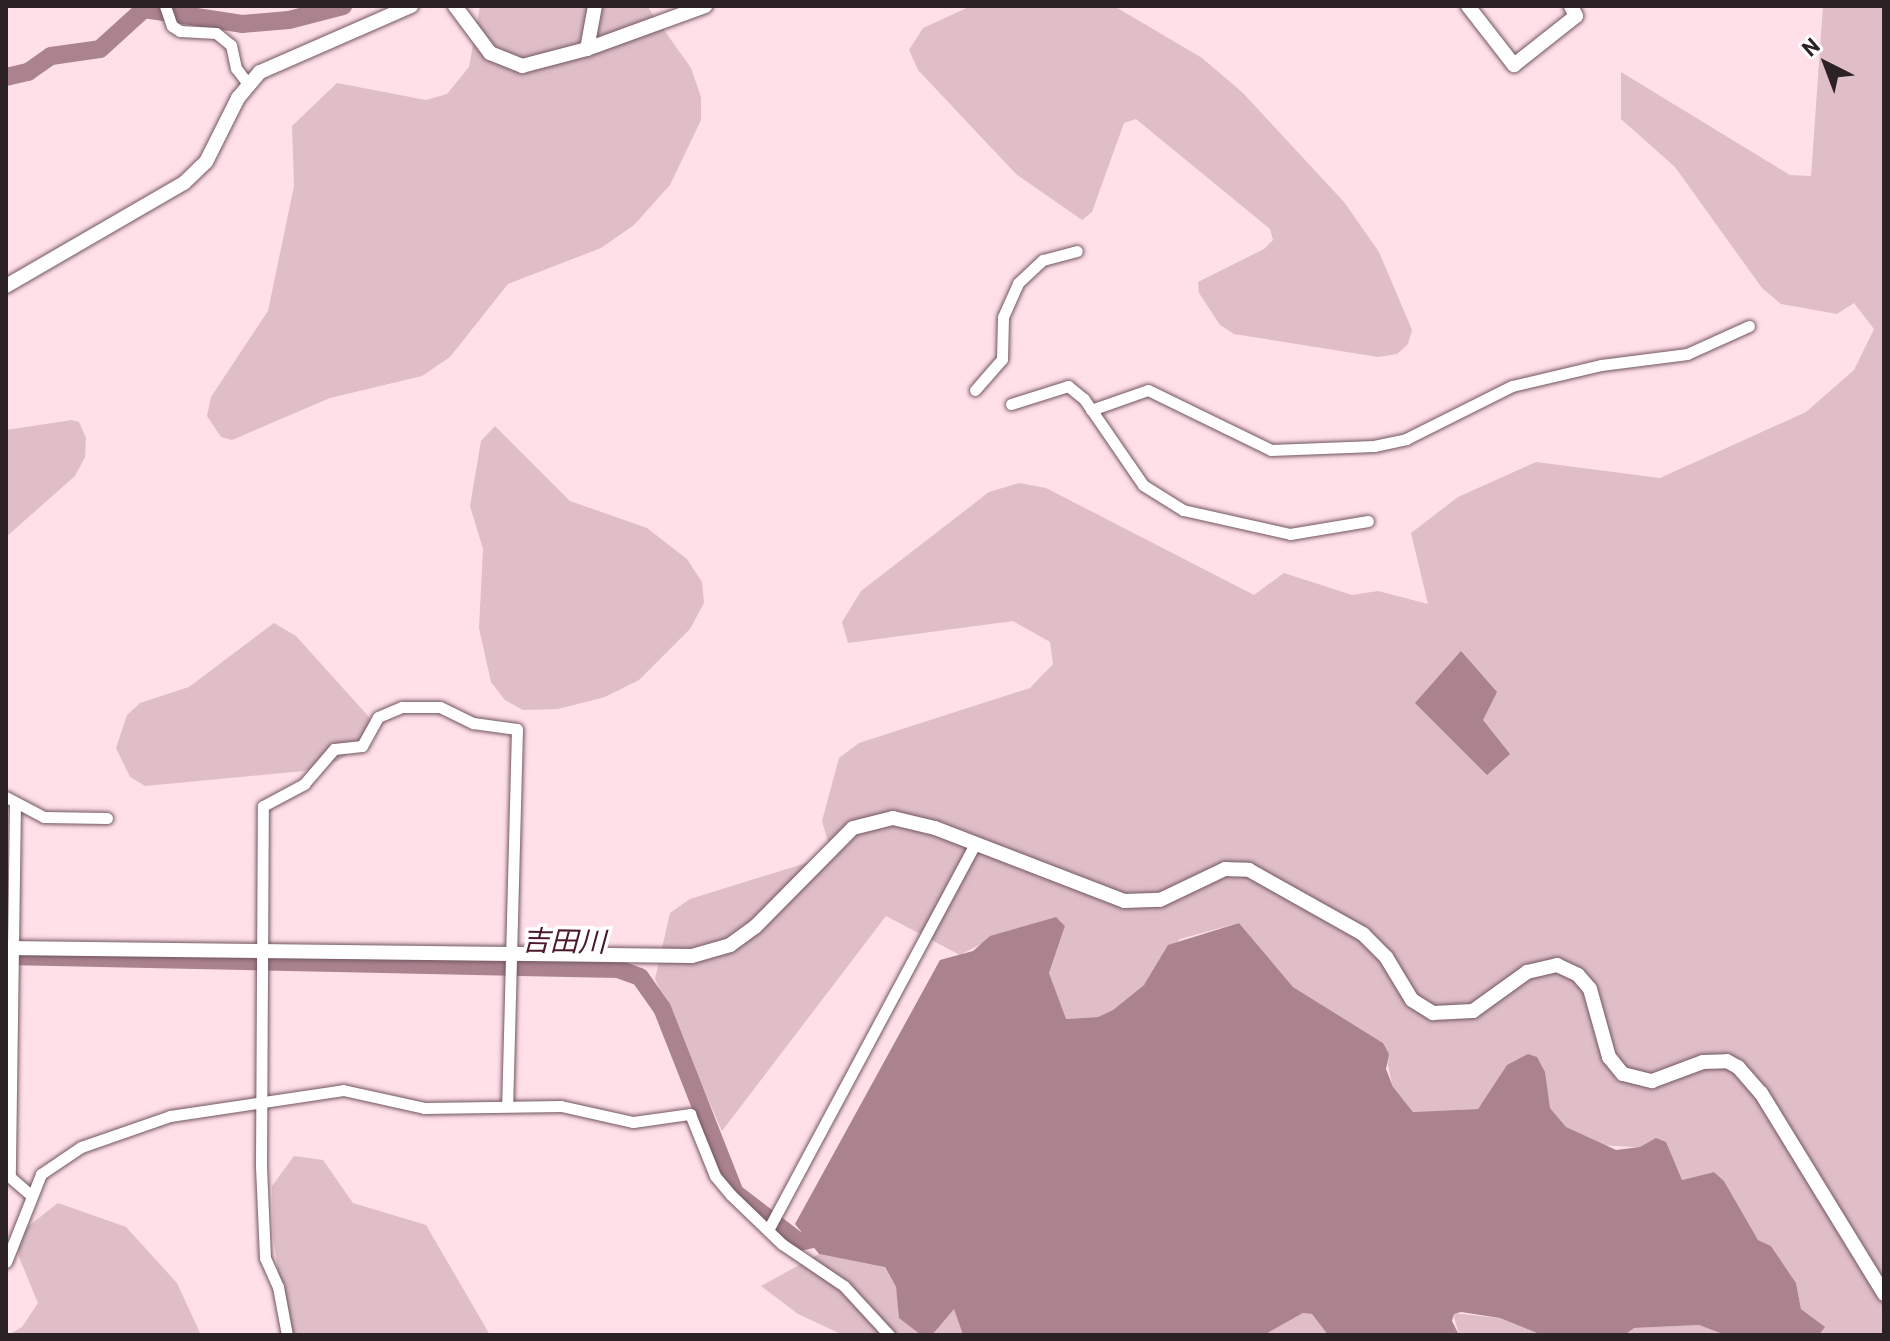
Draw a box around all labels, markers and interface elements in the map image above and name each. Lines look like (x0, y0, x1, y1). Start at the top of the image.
north arrow (1786, 24, 1866, 104)
text: N (1796, 32, 1824, 61)
water label: 吉田川 (522, 922, 606, 958)

